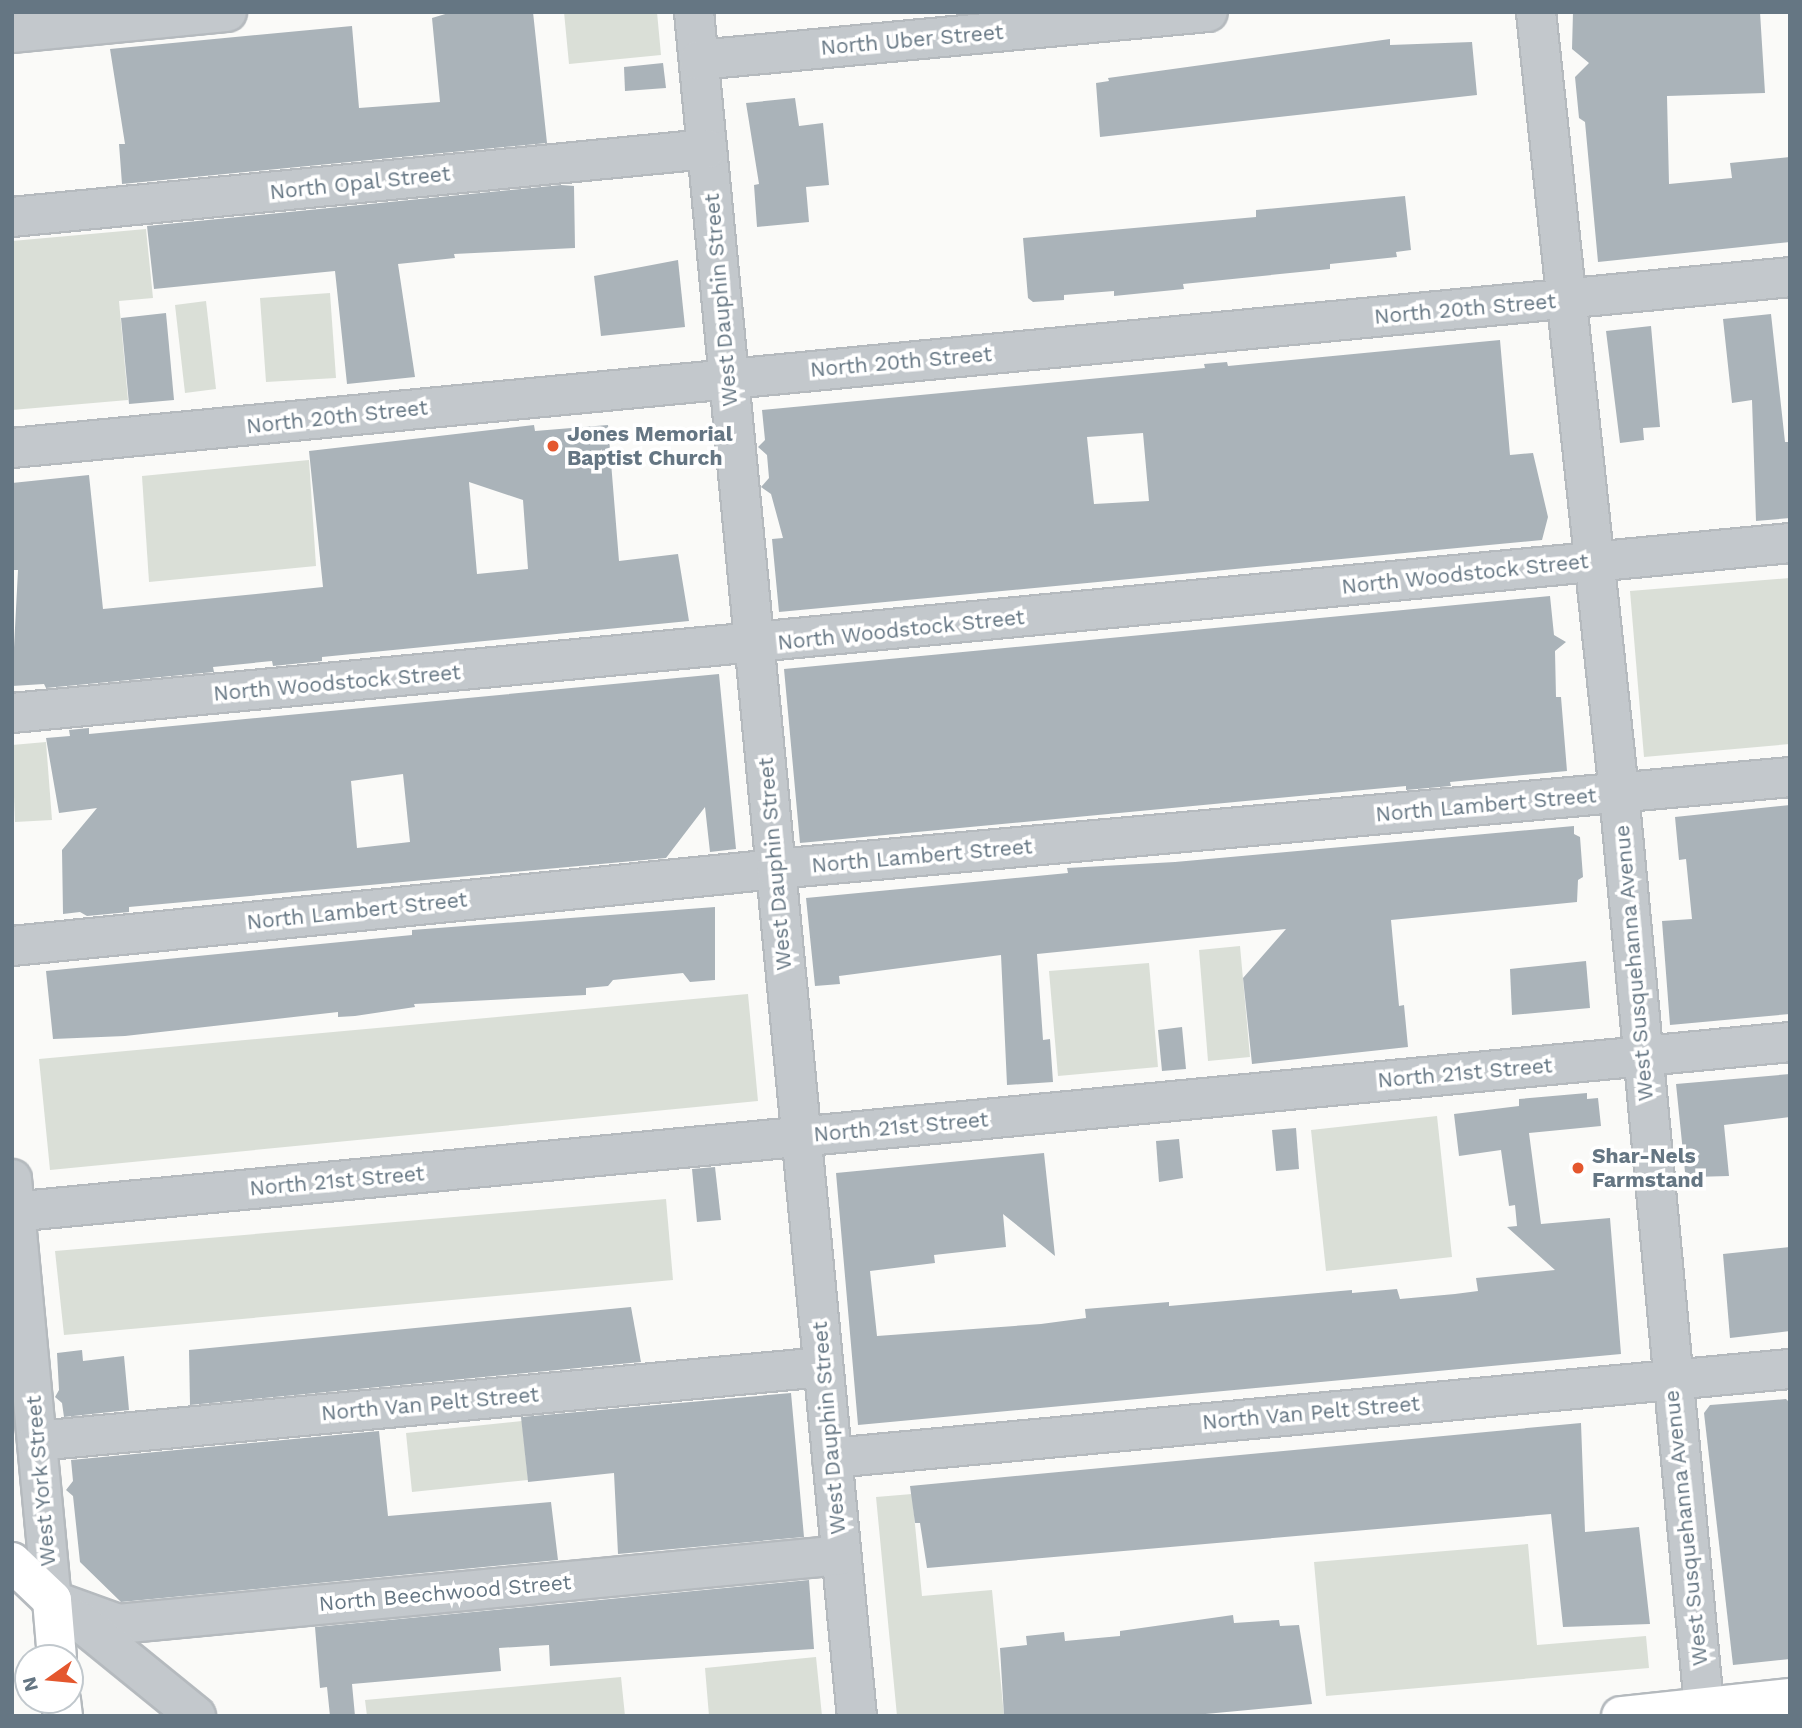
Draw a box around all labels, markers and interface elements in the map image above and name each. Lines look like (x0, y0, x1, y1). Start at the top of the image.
street label: North Uber Street (819, 19, 1005, 61)
street label: North Opal Street (268, 161, 452, 205)
street label: West Dauphin Street (699, 192, 743, 408)
street label: North 20th Street (1373, 289, 1557, 329)
street label: North 20th Street (809, 342, 993, 382)
street label: North 20th Street (245, 395, 429, 439)
place label: Jones Memorial Baptist Church (567, 421, 733, 471)
marker: Jones Memorial Baptist Church (545, 438, 561, 454)
street label: North Woodstock Street (1340, 548, 1590, 600)
street label: North Woodstock Street (776, 604, 1026, 656)
street label: North Woodstock Street (212, 660, 462, 706)
street label: West Dauphin Street (753, 756, 797, 972)
street label: North Lambert Street (1375, 783, 1597, 827)
street label: West Susquehanna Avenue (1609, 823, 1659, 1103)
street label: North Lambert Street (811, 834, 1033, 878)
street label: North Lambert Street (245, 887, 469, 935)
street label: North 21st Street (1377, 1053, 1553, 1093)
street label: North 21st Street (813, 1107, 989, 1147)
place label: Shar-Nels Farmstand (1592, 1143, 1704, 1193)
marker: Shar-Nels Farmstand (1570, 1160, 1586, 1176)
street label: North 21st Street (249, 1161, 425, 1201)
street label: West Dauphin Street (807, 1320, 851, 1536)
street label: North Van Pelt Street (320, 1382, 540, 1426)
street label: West Susquehanna Avenue (1659, 1388, 1713, 1668)
street label: North Van Pelt Street (1201, 1391, 1421, 1435)
street label: West York Street (21, 1394, 61, 1568)
street label: North Beechwood Street (318, 1569, 572, 1617)
north arrow (14, 1644, 84, 1714)
text: N (17, 1674, 43, 1694)

